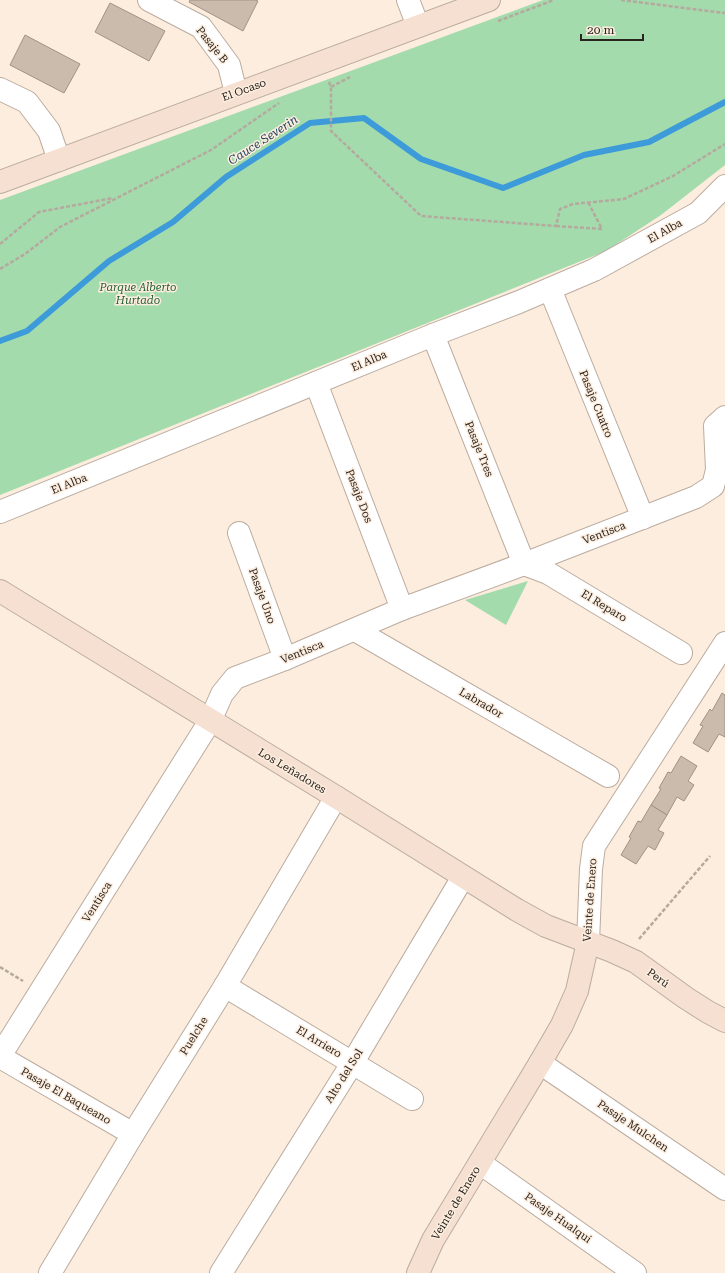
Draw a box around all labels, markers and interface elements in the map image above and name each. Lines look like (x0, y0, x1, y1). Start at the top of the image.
scale bar (581, 16, 643, 42)
text: 20 m (587, 23, 614, 37)
street label: Pasaje B (193, 24, 231, 66)
street label: El Ocaso (220, 76, 268, 104)
water label: Cauce Severin (226, 112, 300, 168)
street label: El Alba (645, 216, 685, 246)
park label: Parque Alberto Hurtado (99, 281, 176, 307)
street label: El Alba (349, 348, 389, 374)
street label: Pasaje Cuatro (577, 368, 616, 440)
street label: Pasaje Tres (462, 419, 496, 479)
street label: Pasaje Dos (343, 467, 375, 525)
street label: El Alba (49, 471, 89, 497)
street label: Ventisca (581, 519, 627, 547)
street label: Pasaje Uno (246, 566, 278, 626)
street label: El Reparo (579, 587, 629, 625)
street label: Ventisca (279, 638, 325, 666)
street label: Labrador (457, 685, 506, 721)
street label: Los Leñadores (256, 746, 328, 796)
street label: Veinte de Enero (581, 858, 599, 942)
street label: Ventisca (80, 879, 114, 925)
street label: Perú (644, 966, 672, 990)
street label: Puelche (177, 1014, 211, 1058)
street label: El Arriero (294, 1023, 344, 1061)
street label: Alto del Sol (322, 1046, 366, 1105)
street label: Pasaje El Baqueano (19, 1065, 114, 1127)
street label: Pasaje Mulchen (595, 1097, 671, 1155)
street label: Veinte de Enero (429, 1164, 483, 1242)
street label: Pasaje Hualqui (522, 1190, 594, 1246)

